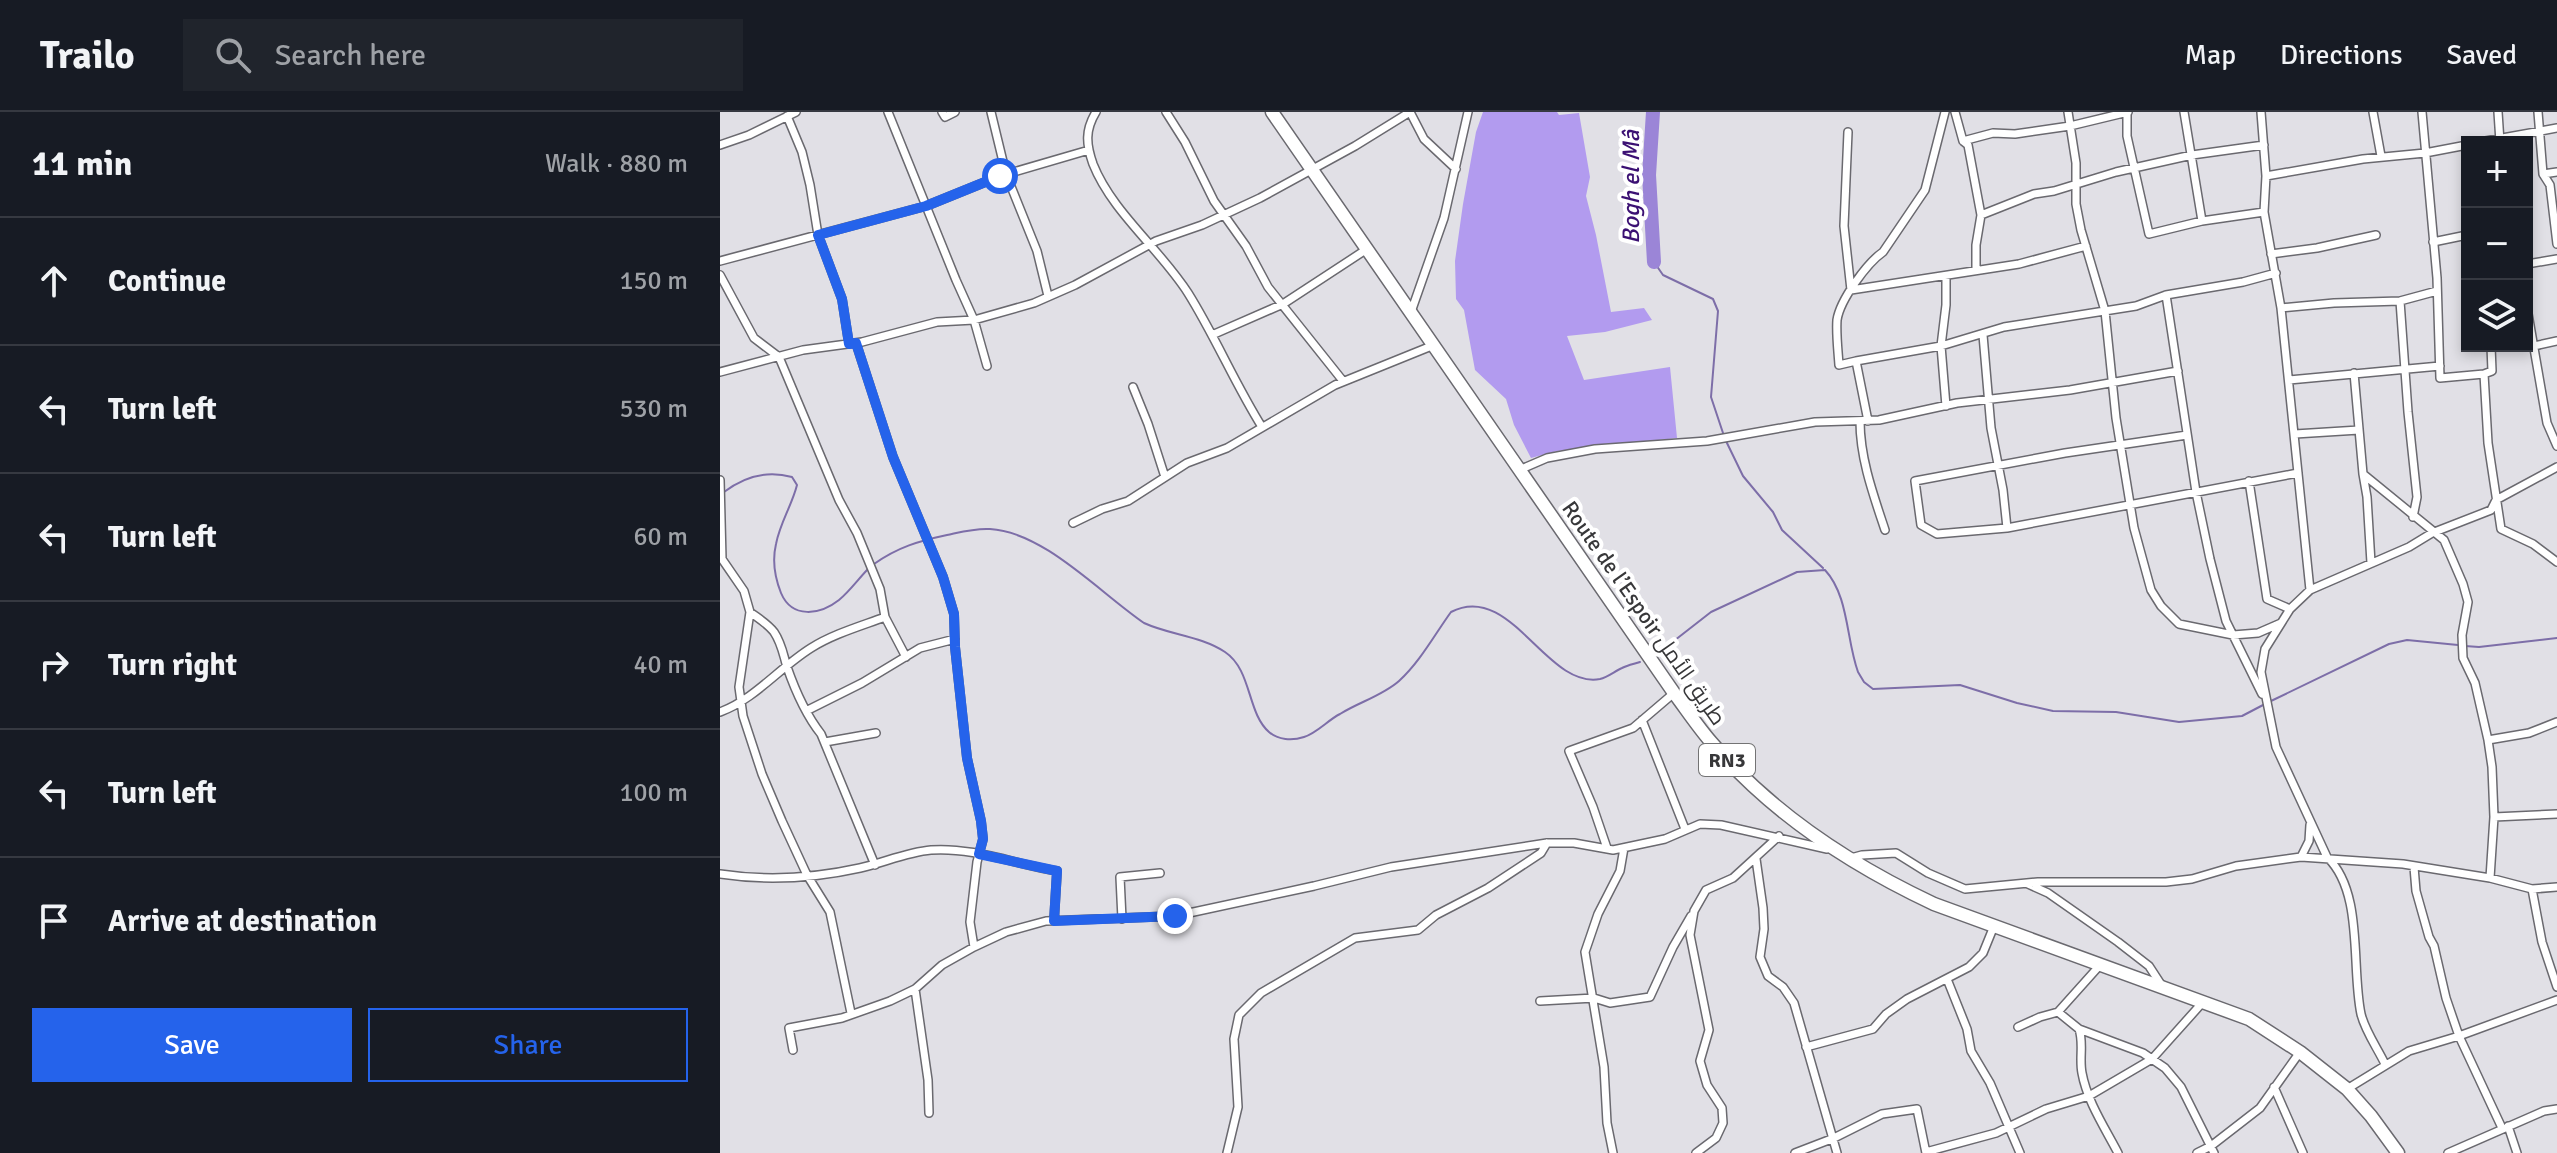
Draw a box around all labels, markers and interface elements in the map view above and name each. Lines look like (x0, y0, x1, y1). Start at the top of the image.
search box (183, 19, 743, 91)
text: Trailo (40, 32, 135, 79)
icon: search (211, 33, 255, 77)
text: Search here (275, 37, 426, 74)
text: Map (2184, 38, 2236, 72)
text: Directions (2280, 38, 2402, 72)
text: Saved (2446, 38, 2517, 72)
water label: Bogh el Mâ (1616, 129, 1646, 244)
map controls (2461, 136, 2533, 352)
button: + (2461, 136, 2533, 208)
text: 11 min (32, 143, 132, 185)
text: Walk · 880 m (545, 148, 688, 180)
route start (982, 158, 1018, 194)
button: − (2461, 208, 2533, 280)
icon: ahead (32, 259, 76, 303)
text: Continue (108, 263, 226, 300)
text: 150 m (619, 265, 688, 297)
button: layers (2461, 280, 2533, 352)
icon: left (32, 387, 76, 431)
text: Turn left (108, 391, 217, 428)
text: 530 m (619, 393, 688, 425)
street label: Route de l’Espoir طريق الأمل (1556, 496, 1732, 730)
icon: left (32, 515, 76, 559)
text: Turn left (108, 519, 217, 556)
text: 60 m (633, 521, 688, 553)
icon: right (32, 643, 76, 687)
text: Turn right (108, 647, 237, 684)
text: 40 m (633, 649, 688, 681)
road number: RN3 (1699, 744, 1755, 776)
icon: left (32, 771, 76, 815)
text: Turn left (108, 775, 217, 812)
text: 100 m (619, 777, 688, 809)
route end (1157, 898, 1193, 934)
icon: arrive (32, 899, 76, 943)
text: Arrive at destination (108, 903, 377, 940)
button: Save (32, 1008, 352, 1082)
button: Share (368, 1008, 688, 1082)

